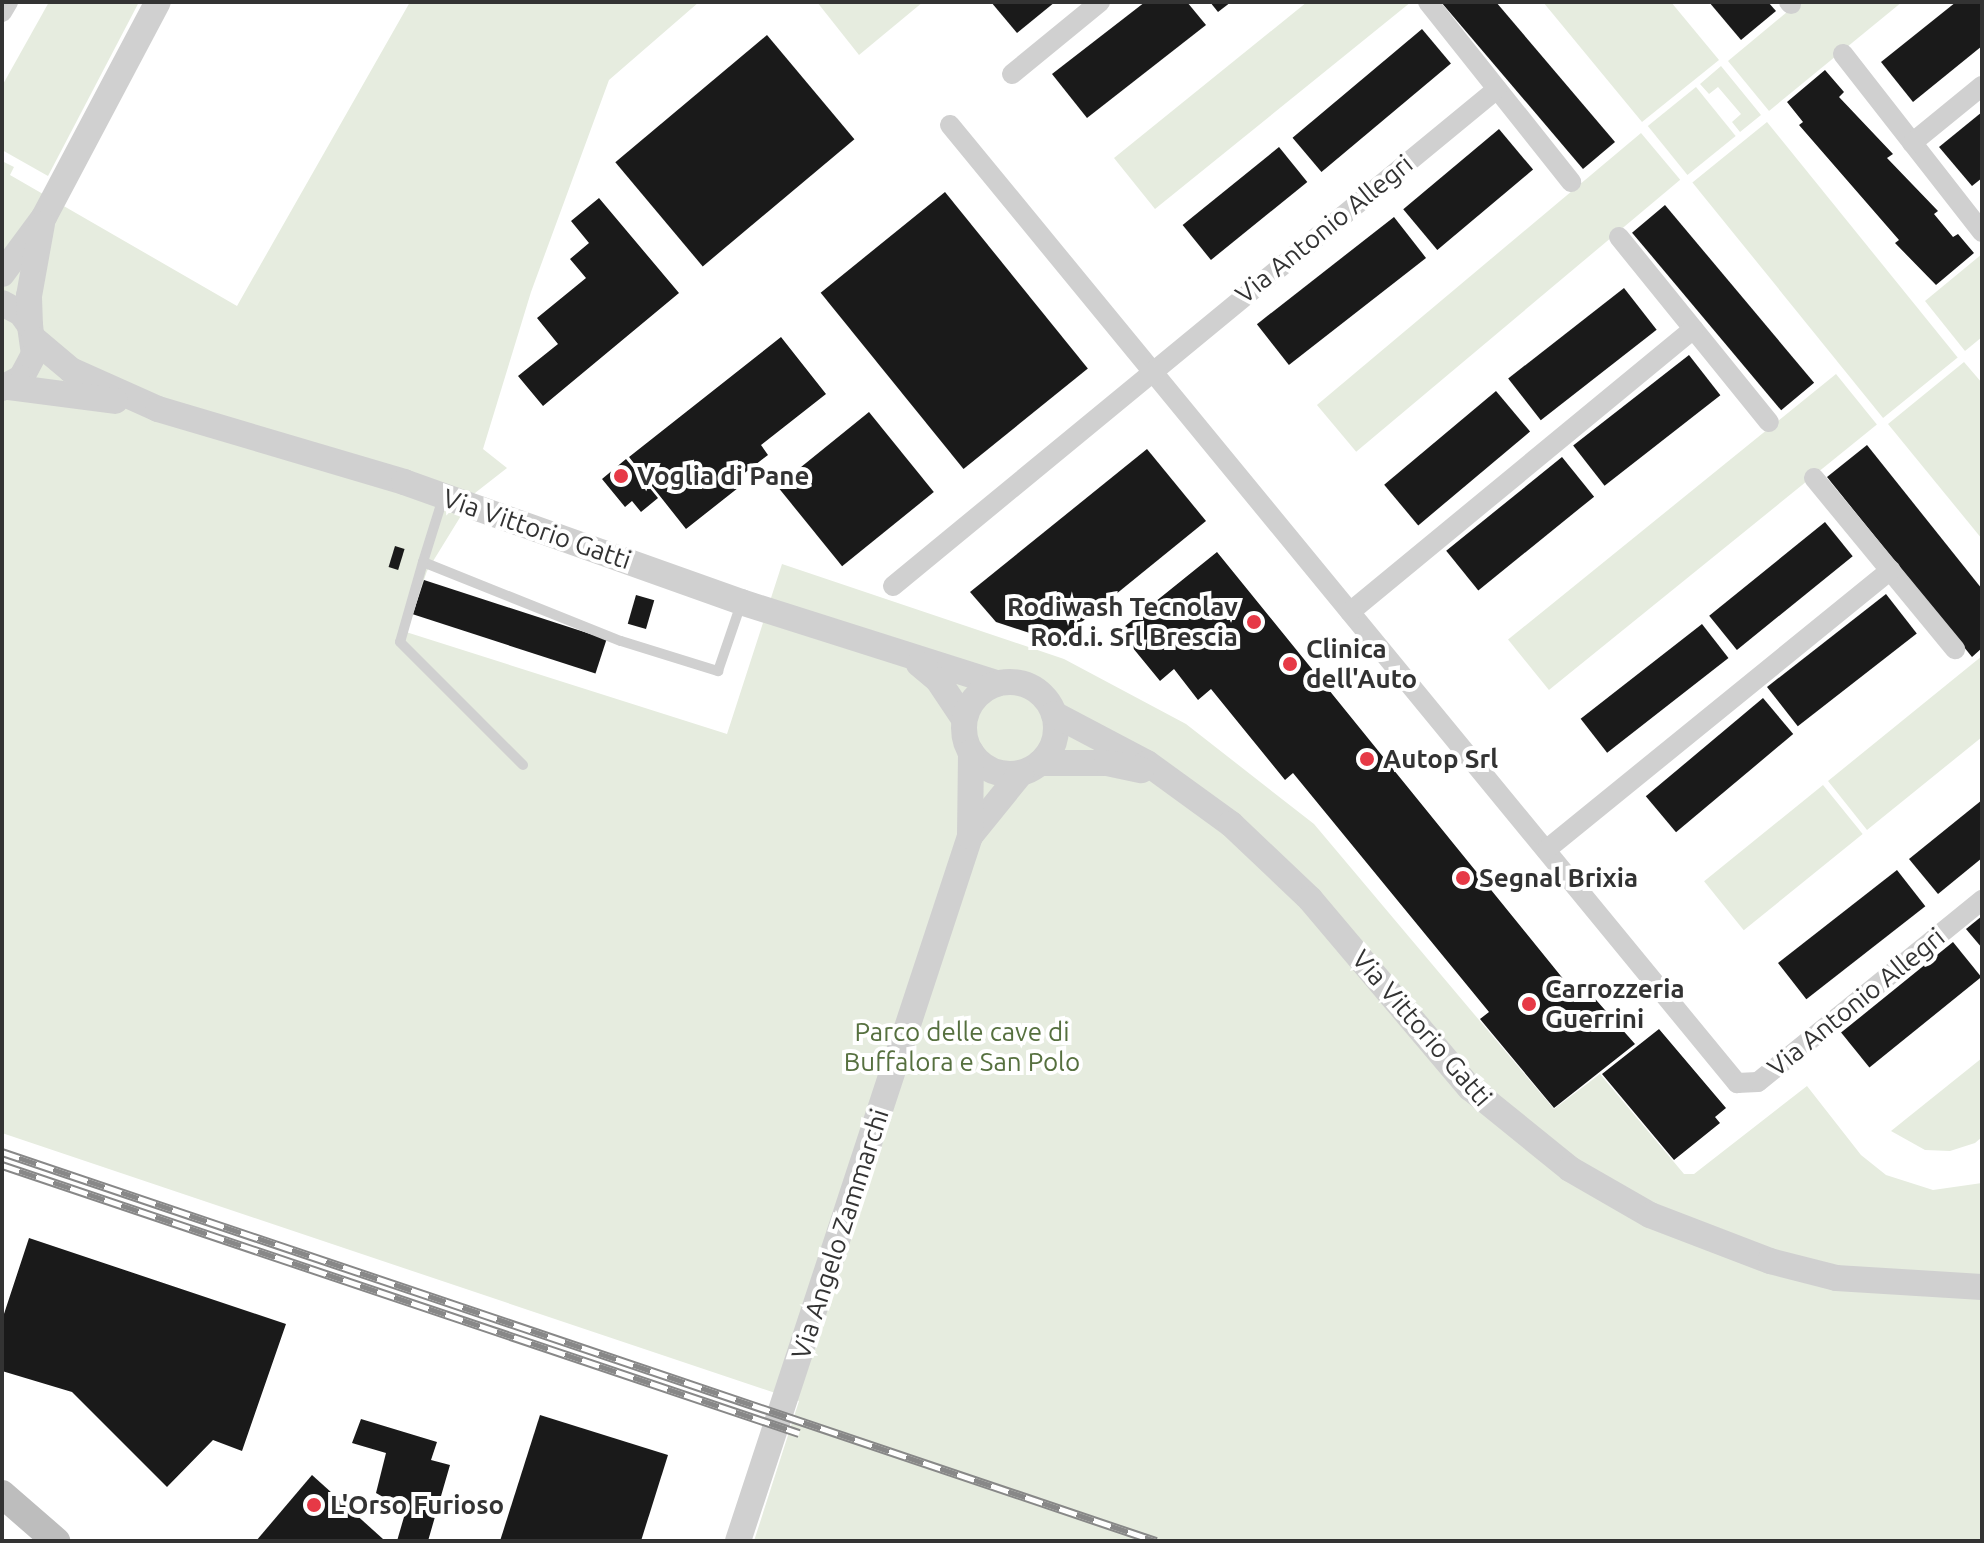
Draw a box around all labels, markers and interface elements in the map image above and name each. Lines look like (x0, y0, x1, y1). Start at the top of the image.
street label: Via Antonio Allegri (1229, 148, 1419, 310)
place label: Voglia di Pane (637, 460, 810, 492)
marker: Voglia di Pane (612, 467, 630, 485)
street label: Via Vittorio Gatti (439, 482, 635, 576)
place label: Rodiwash Tecnolav Ro.d.i. Srl Brescia (1007, 591, 1238, 652)
marker: Rodiwash Tecnolav Ro.d.i. Srl Brescia (1245, 613, 1263, 631)
place label: Clinica dell'Auto (1306, 633, 1417, 694)
marker: Clinica dell'Auto (1281, 655, 1299, 673)
place label: Autop Srl (1383, 743, 1498, 775)
marker: Autop Srl (1358, 750, 1376, 768)
place label: Segnal Brixia (1479, 862, 1638, 894)
marker: Segnal Brixia (1454, 869, 1472, 887)
street label: Via Antonio Allegri (1761, 921, 1951, 1083)
street label: Via Vittorio Gatti (1346, 943, 1498, 1113)
place label: Carrozzeria Guerrini (1545, 973, 1685, 1034)
marker: Carrozzeria Guerrini (1520, 995, 1538, 1013)
park label: Parco delle cave di Buffalora e San Polo (844, 1016, 1080, 1078)
street label: Via Angelo Zammarchi (785, 1105, 895, 1363)
place label: L'Orso Furioso (330, 1489, 504, 1521)
marker: L'Orso Furioso (305, 1496, 323, 1514)

